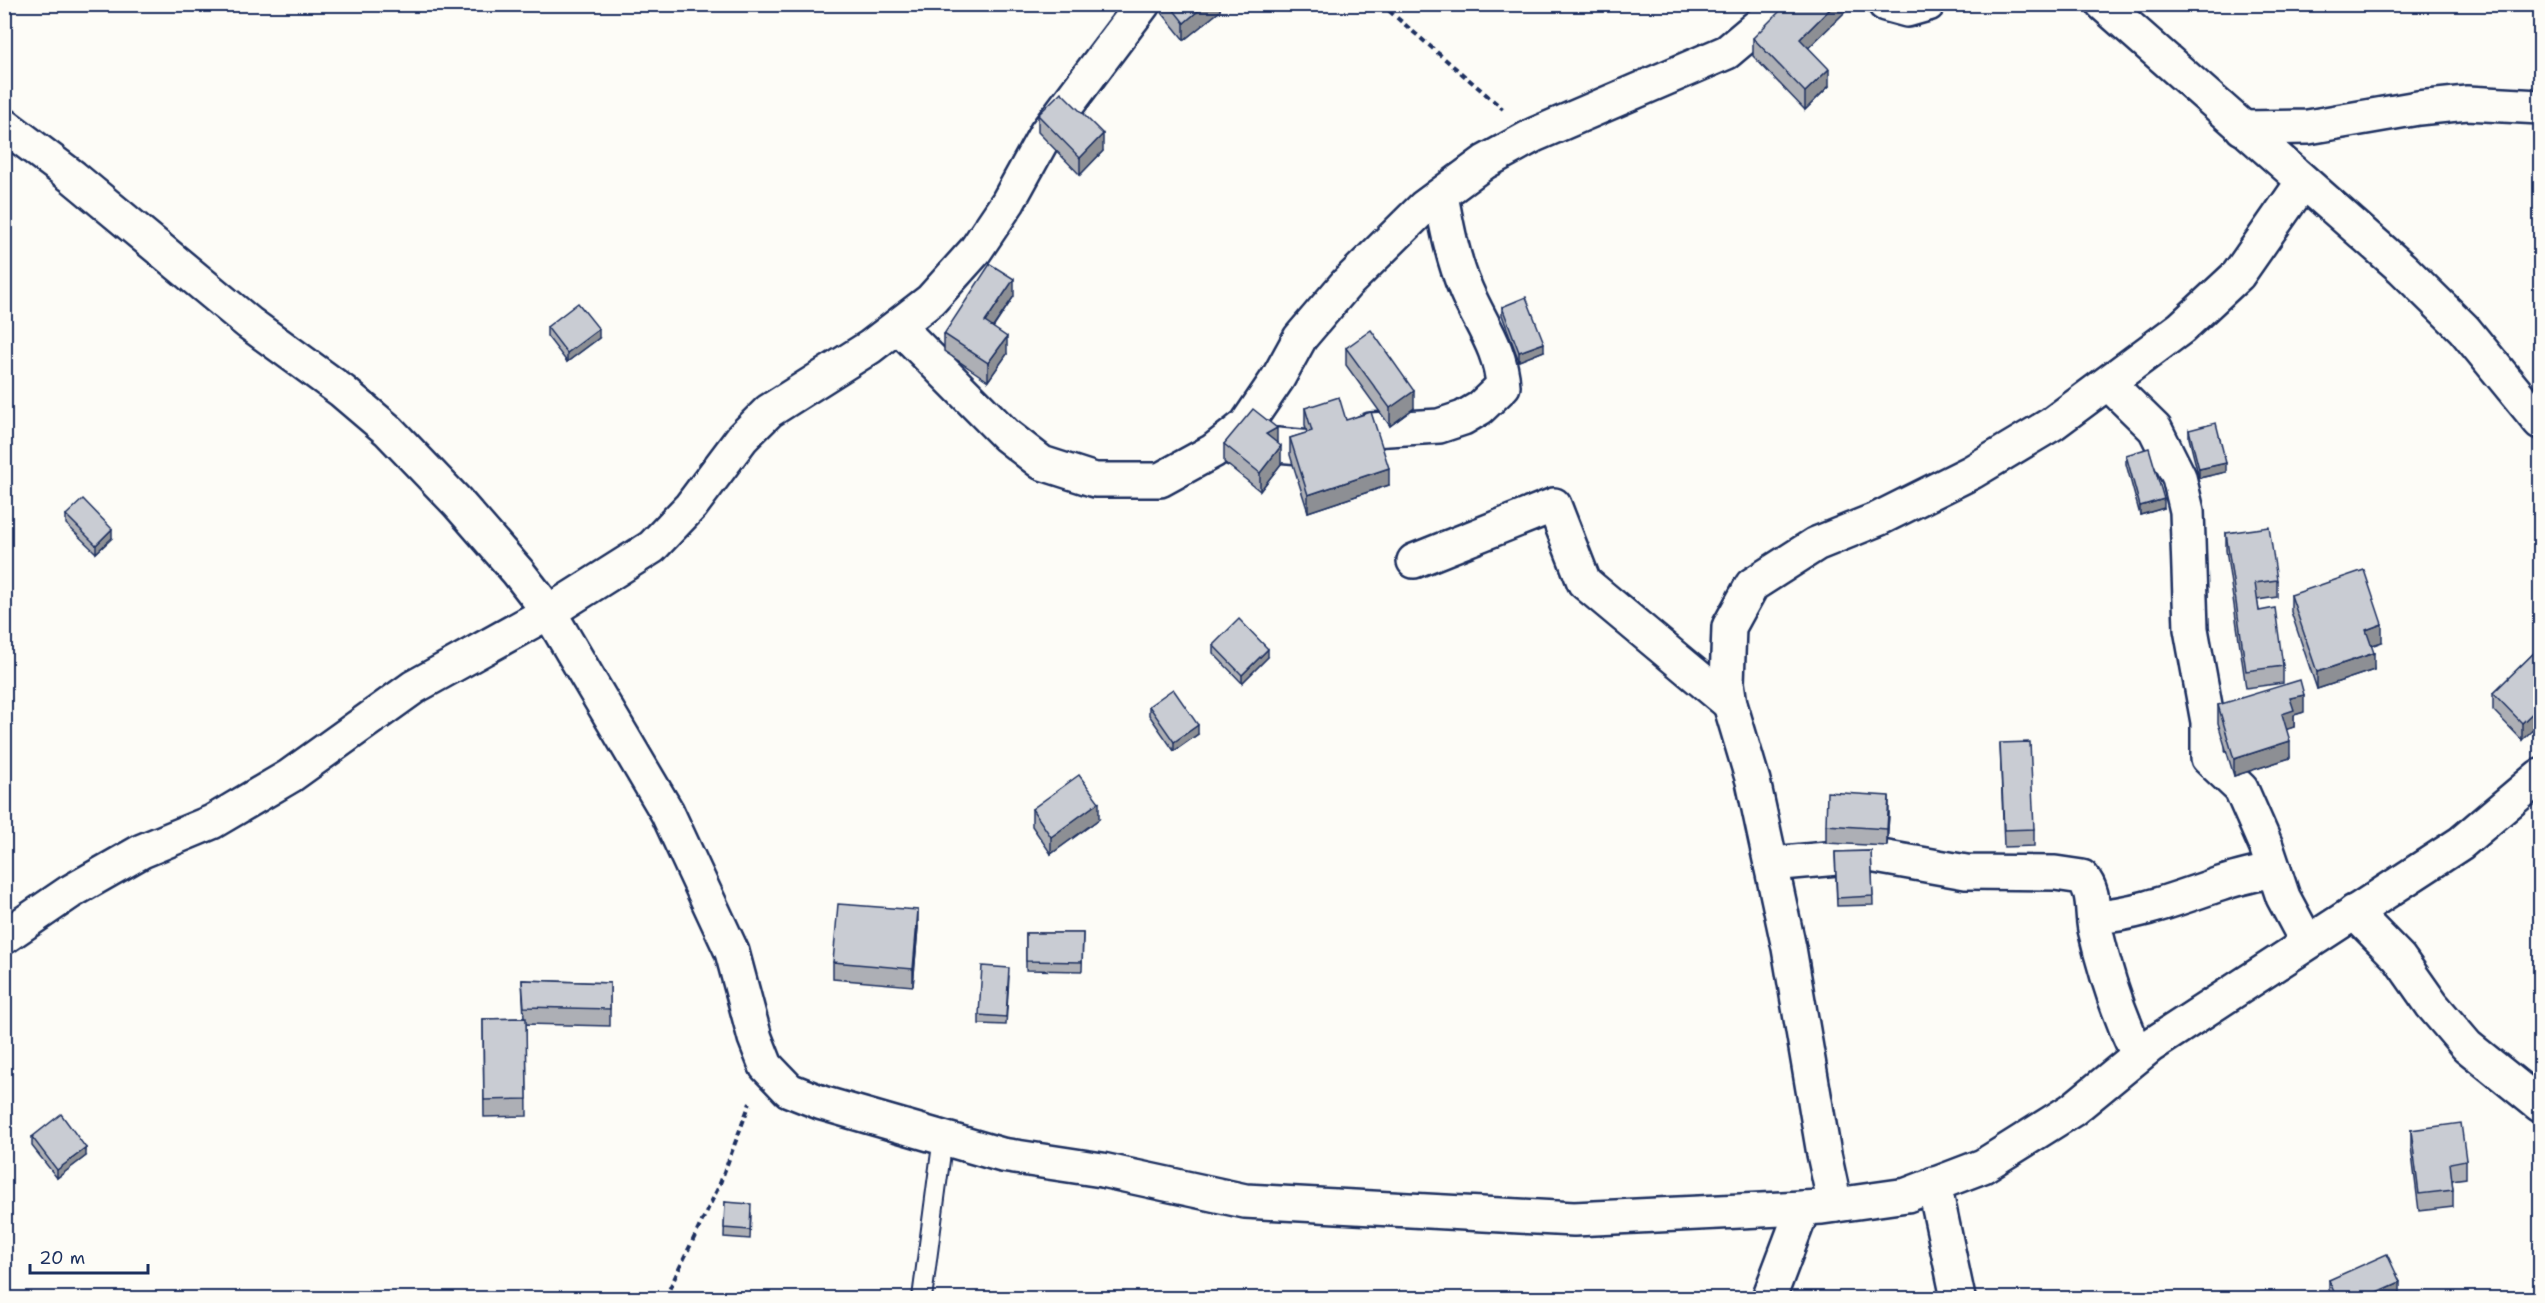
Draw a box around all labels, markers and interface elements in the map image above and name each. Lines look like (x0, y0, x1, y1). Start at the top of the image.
scale bar (30, 1237, 148, 1275)
text: 20 m (39, 1246, 85, 1270)

